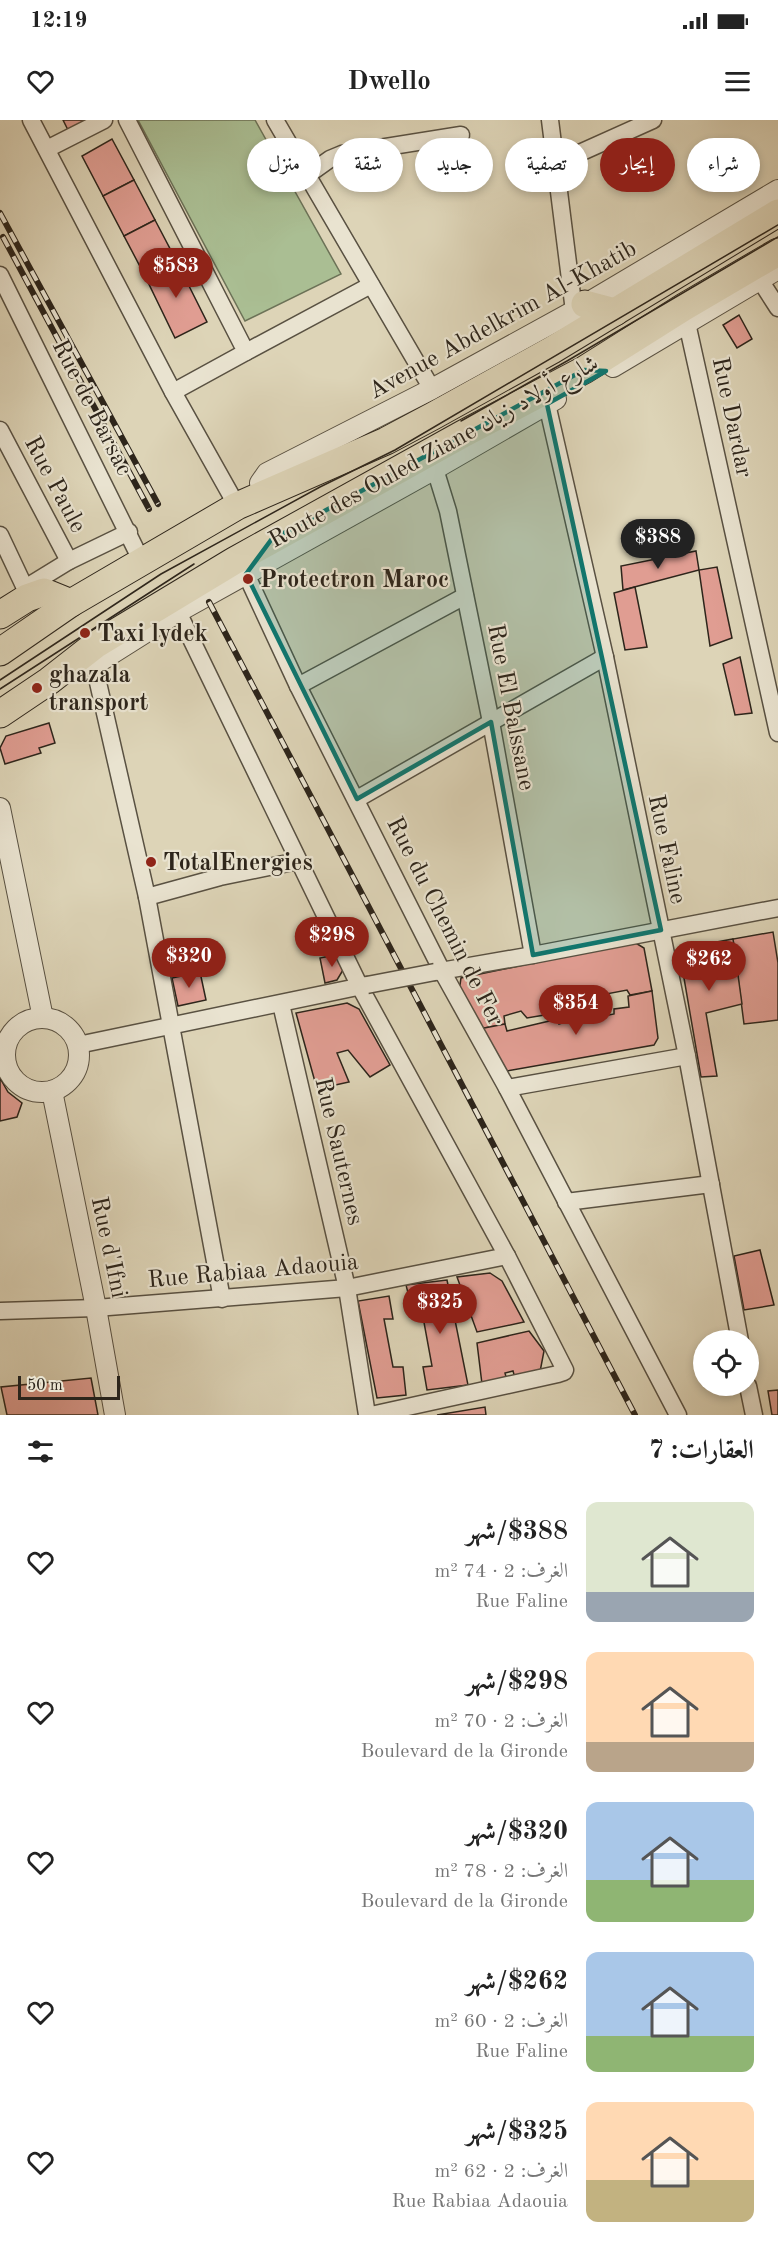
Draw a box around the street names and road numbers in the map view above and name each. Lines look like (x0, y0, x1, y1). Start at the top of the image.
street label: Avenue Abdelkrim Al-Khatib (365, 237, 641, 404)
street label: Rue de Barsac (47, 336, 136, 480)
street label: Route des Ouled Ziane شارع أولاد زيان (262, 346, 606, 559)
street label: Rue Dardar (707, 355, 756, 480)
street label: Rue Paule (19, 433, 90, 537)
street label: Rue El Balssane (482, 622, 538, 793)
street label: Rue Faline (643, 793, 689, 906)
street label: Rue du Chemin de Fer (381, 814, 507, 1030)
street label: Rue Sauternes (309, 1075, 367, 1228)
street label: Rue d'Ifni (86, 1195, 130, 1300)
street label: Rue Rabiaa Adaouia (147, 1251, 360, 1293)

